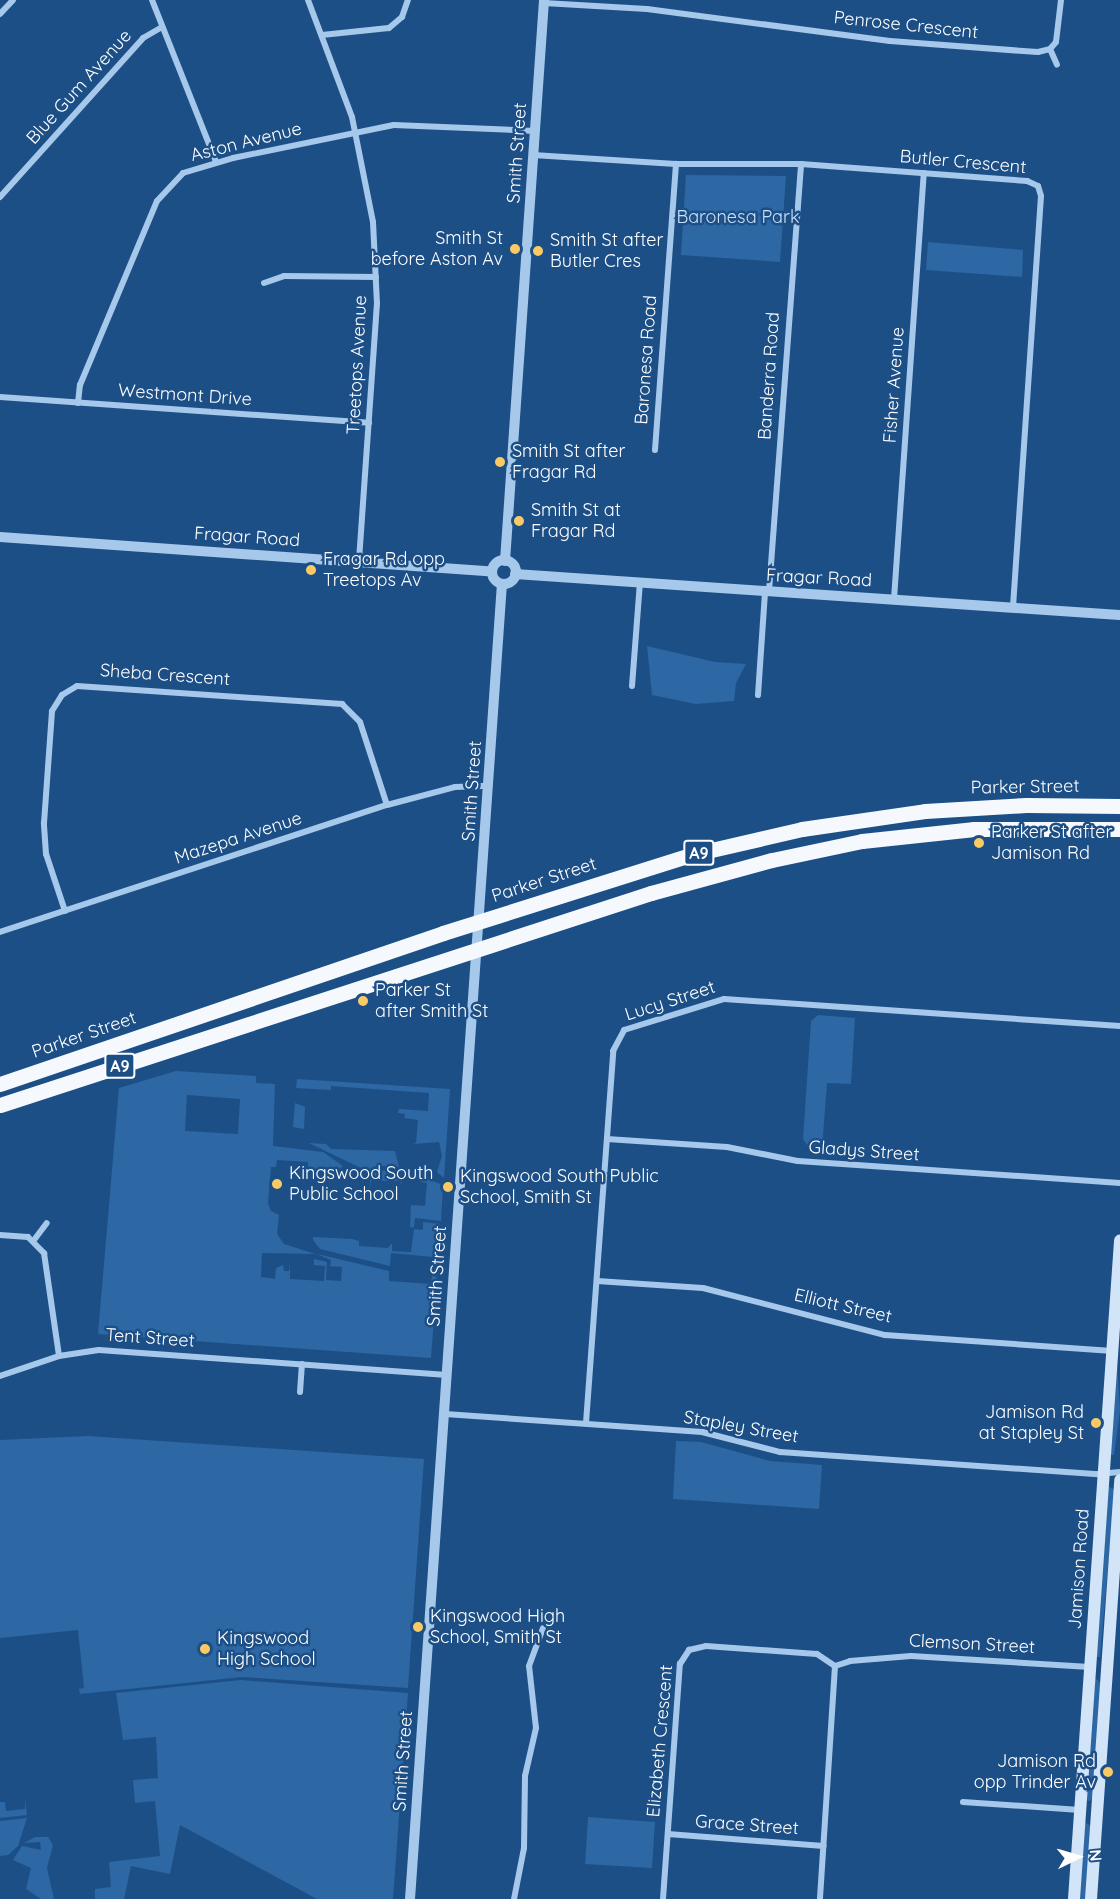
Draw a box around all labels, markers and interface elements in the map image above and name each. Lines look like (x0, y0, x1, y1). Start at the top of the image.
street label: Penrose Crescent (833, 7, 979, 43)
street label: Blue Gum Avenue (22, 25, 136, 149)
street label: Smith Street (503, 102, 531, 204)
street label: Aston Avenue (188, 118, 304, 166)
street label: Butler Crescent (899, 146, 1027, 178)
park label: Baronesa Park (676, 206, 800, 228)
place label: Smith St before Aston Av (371, 228, 503, 270)
place label: Smith St after Butler Cres (550, 230, 663, 272)
marker: Smith St before Aston Av (508, 242, 522, 256)
marker: Smith St after Butler Cres (531, 244, 545, 258)
street label: Treetops Avenue (343, 295, 371, 435)
street label: Baronesa Road (631, 295, 661, 425)
street label: Banderra Road (754, 311, 784, 441)
street label: Fisher Avenue (879, 326, 909, 444)
street label: Westmont Drive (117, 380, 253, 410)
place label: Smith St after Fragar Rd (512, 441, 625, 484)
marker: Smith St after Fragar Rd (493, 455, 507, 469)
place label: Smith St at Fragar Rd (531, 500, 621, 542)
marker: Smith St at Fragar Rd (512, 514, 526, 528)
street label: Fragar Road (193, 523, 301, 551)
place label: Fragar Rd opp Treetops Av (323, 549, 445, 592)
marker: Fragar Rd opp Treetops Av (304, 563, 318, 577)
street label: Fragar Road (765, 564, 873, 592)
street label: Sheba Crescent (99, 660, 231, 690)
street label: Smith Street (458, 740, 486, 842)
street label: Parker Street (970, 775, 1080, 799)
street label: Mazepa Avenue (172, 807, 304, 869)
place label: Parker St after Jamison Rd (991, 822, 1112, 864)
marker: Parker St after Jamison Rd (972, 836, 986, 850)
road number: A9 (682, 840, 716, 866)
street label: Parker Street (489, 853, 599, 907)
street label: Lucy Street (622, 976, 718, 1026)
place label: Parker St after Smith St (375, 980, 488, 1022)
marker: Parker St after Smith St (356, 994, 370, 1008)
street label: Parker Street (29, 1007, 139, 1063)
road number: A9 (104, 1053, 136, 1079)
street label: Gladys Street (808, 1136, 920, 1166)
place label: Kingswood South Public School (289, 1163, 434, 1206)
place label: Kingswood South Public School, Smith St (460, 1166, 659, 1208)
marker: Kingswood South Public School (270, 1177, 284, 1191)
marker: Kingswood South Public School, Smith St (441, 1180, 455, 1194)
street label: Smith Street (423, 1225, 451, 1327)
street label: Elliott Street (792, 1284, 894, 1328)
street label: Tent Street (105, 1324, 195, 1352)
place label: Jamison Rd at Stapley St (979, 1402, 1084, 1444)
street label: Stapley Street (682, 1406, 800, 1448)
marker: Jamison Rd at Stapley St (1089, 1416, 1103, 1430)
street label: Jamison Road (1064, 1508, 1094, 1630)
place label: Kingswood High School, Smith St (430, 1606, 565, 1648)
marker: Kingswood High School, Smith St (411, 1620, 425, 1634)
place label: Kingswood High School (217, 1628, 316, 1670)
street label: Clemson Street (908, 1630, 1036, 1658)
marker: Kingswood High School (198, 1642, 212, 1656)
street label: Elizabeth Crescent (643, 1664, 677, 1818)
street label: Smith Street (389, 1710, 417, 1812)
place label: Jamison Rd opp Trinder Av (974, 1751, 1096, 1794)
marker: Jamison Rd opp Trinder Av (1101, 1765, 1115, 1779)
street label: Grace Street (695, 1811, 799, 1839)
north arrow (1048, 1827, 1108, 1887)
text: N (1085, 1849, 1106, 1862)

